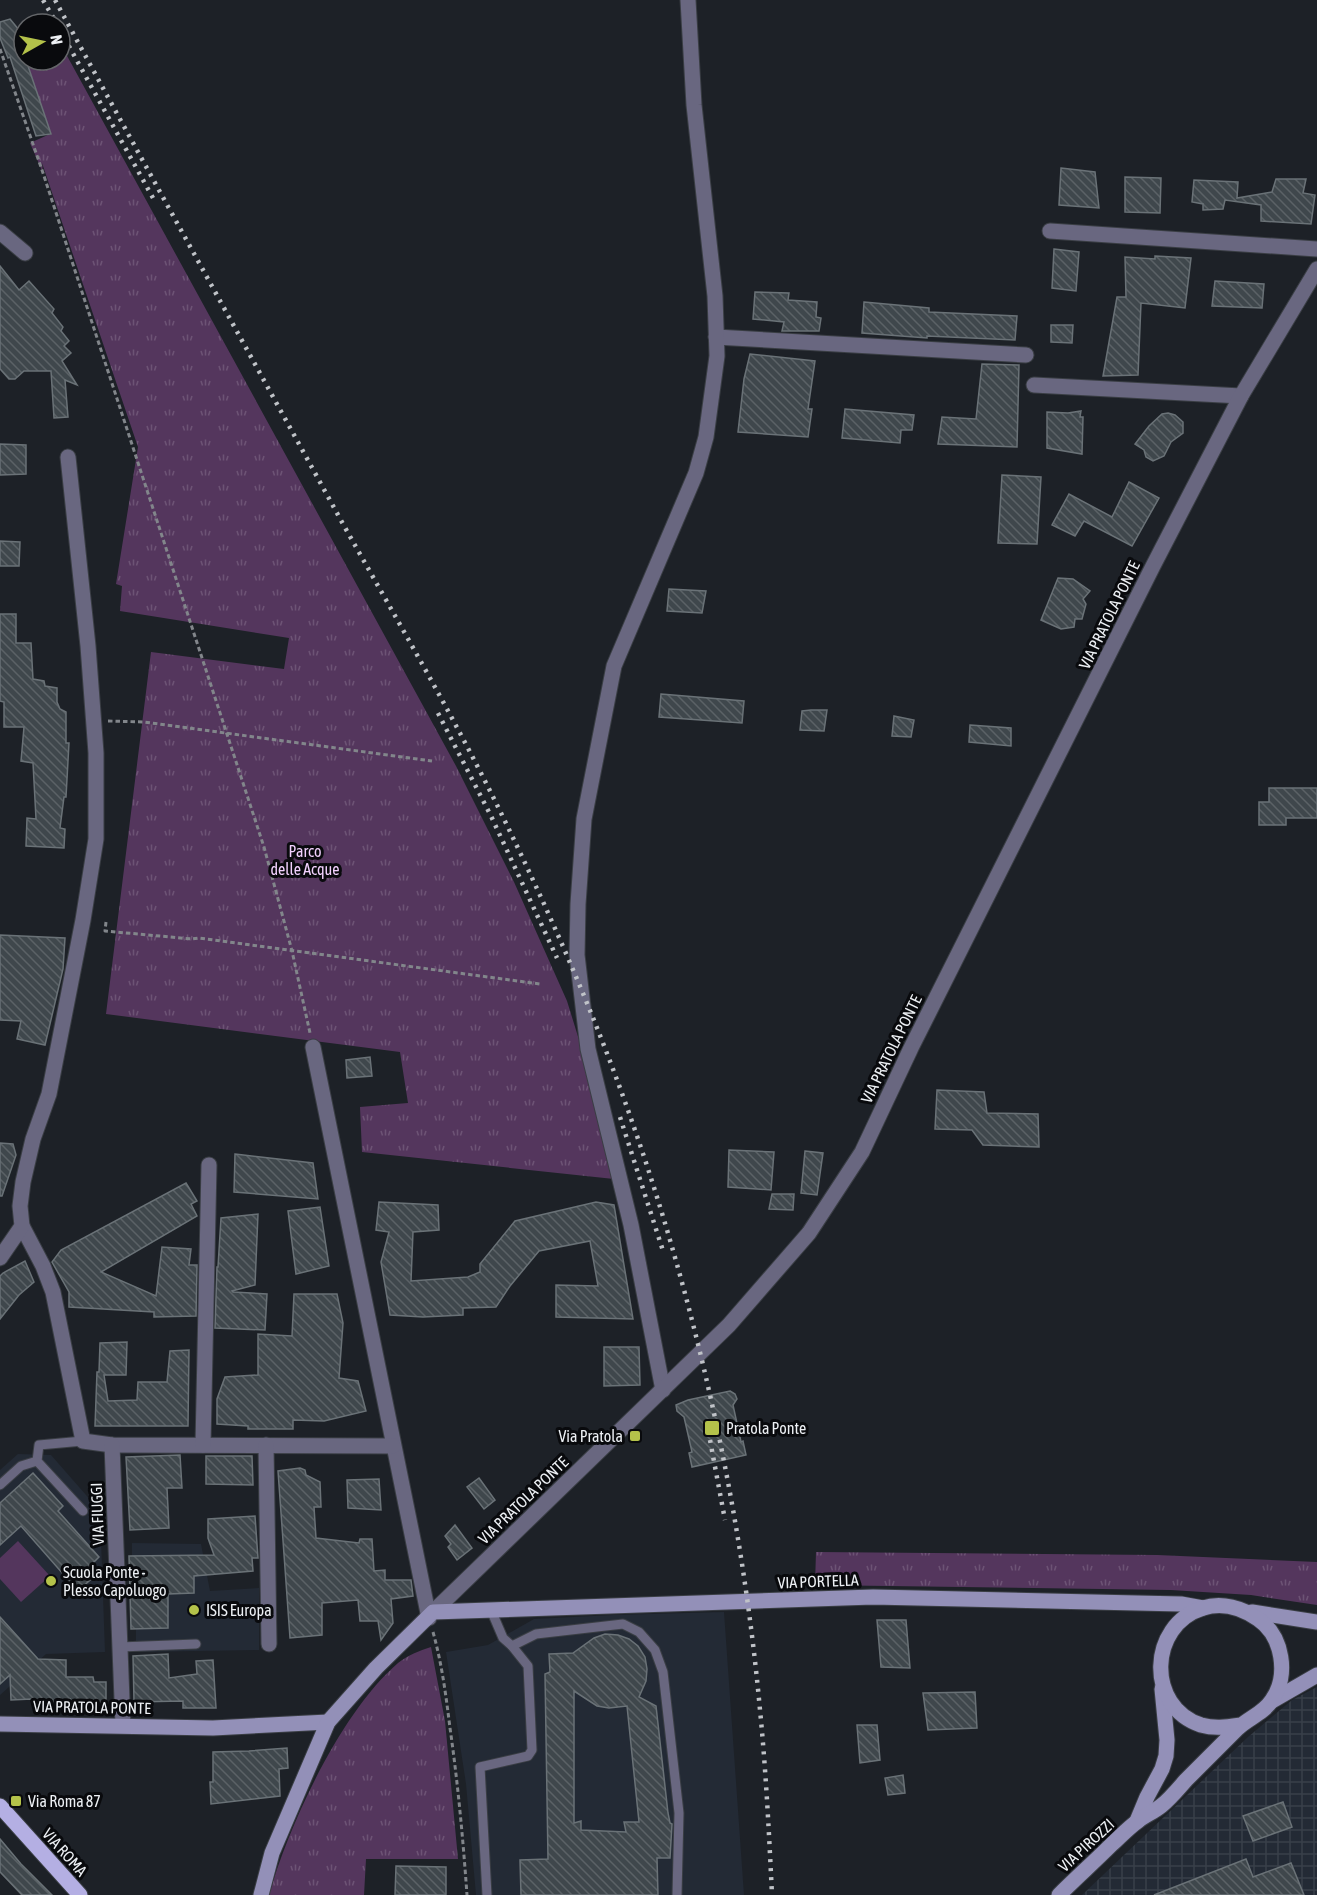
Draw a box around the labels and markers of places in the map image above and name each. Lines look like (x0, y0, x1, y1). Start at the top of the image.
marker: Pratola Ponte (703, 1419, 721, 1437)
place label: Pratola Ponte (726, 1419, 806, 1437)
place label: Via Pratola (559, 1427, 623, 1445)
marker: Via Pratola (628, 1429, 642, 1443)
place label: Scuola Ponte - Plesso Capoluogo (63, 1563, 167, 1600)
marker: Scuola Ponte - Plesso Capoluogo (44, 1574, 58, 1588)
place label: ISIS Europa (206, 1601, 272, 1620)
marker: ISIS Europa (187, 1603, 201, 1617)
place label: Via Roma 87 (28, 1792, 101, 1810)
marker: Via Roma 87 (9, 1794, 23, 1808)

